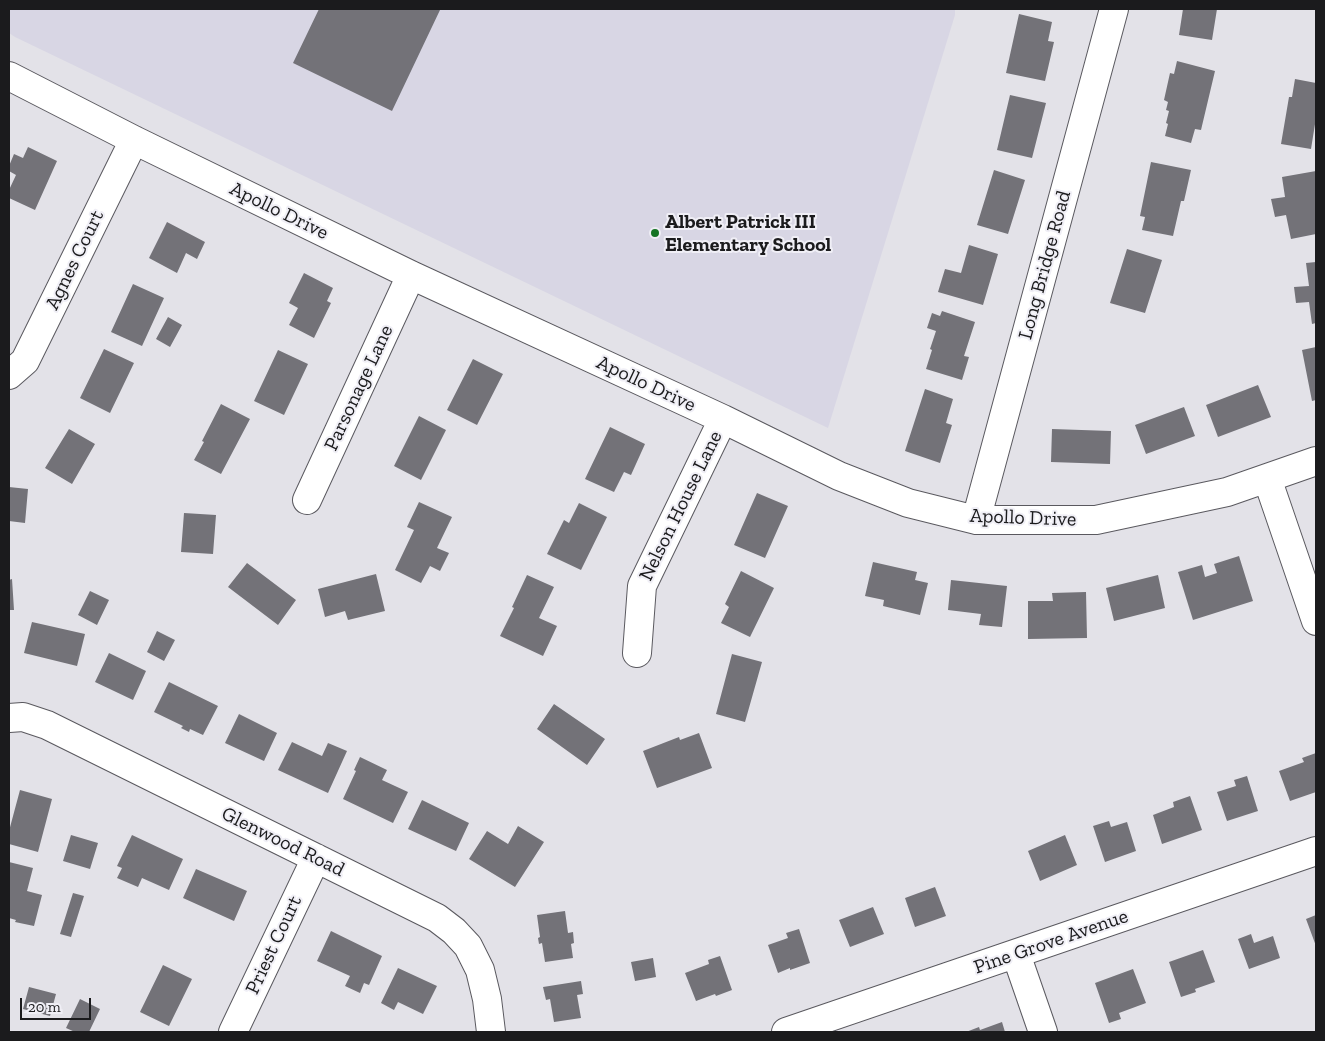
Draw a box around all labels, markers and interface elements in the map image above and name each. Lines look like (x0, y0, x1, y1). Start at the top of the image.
street label: Apollo Drive (226, 177, 332, 245)
street label: Long Bridge Road (1014, 188, 1076, 342)
street label: Agnes Court (41, 206, 109, 314)
place label: Albert Patrick III Elementary School (665, 210, 831, 257)
marker: Albert Patrick III Elementary School (649, 227, 661, 239)
street label: Parsonage Lane (319, 321, 399, 455)
street label: Apollo Drive (593, 351, 699, 417)
street label: Nelson House Lane (634, 427, 728, 585)
street label: Apollo Drive (969, 504, 1077, 532)
street label: Glenwood Road (218, 802, 348, 882)
street label: Priest Court (241, 892, 307, 998)
street label: Pine Grove Avenue (971, 904, 1131, 980)
scale bar (22, 988, 94, 1020)
text: 20 m (28, 998, 61, 1016)

